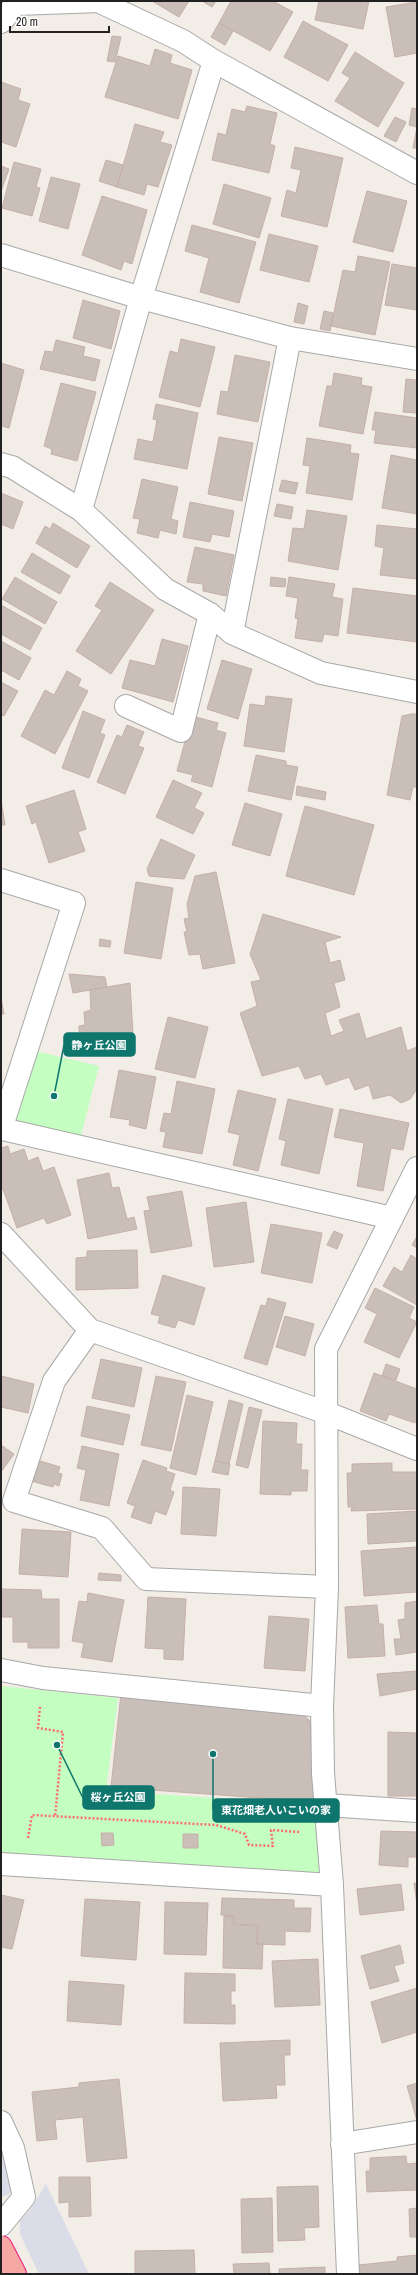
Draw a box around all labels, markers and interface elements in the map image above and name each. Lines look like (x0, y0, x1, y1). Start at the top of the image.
scale bar (10, 8, 109, 34)
text: 20 m (16, 14, 38, 30)
callout: 静ヶ丘公園 (64, 1033, 135, 1056)
text: 静ヶ丘公園 (72, 1038, 127, 1052)
callout: 桜ヶ丘公園 (83, 1786, 154, 1809)
text: 桜ヶ丘公園 (91, 1790, 146, 1804)
callout: 東花畑老人いこいの家 (213, 1799, 339, 1822)
text: 東花畑老人いこいの家 (221, 1803, 331, 1817)

